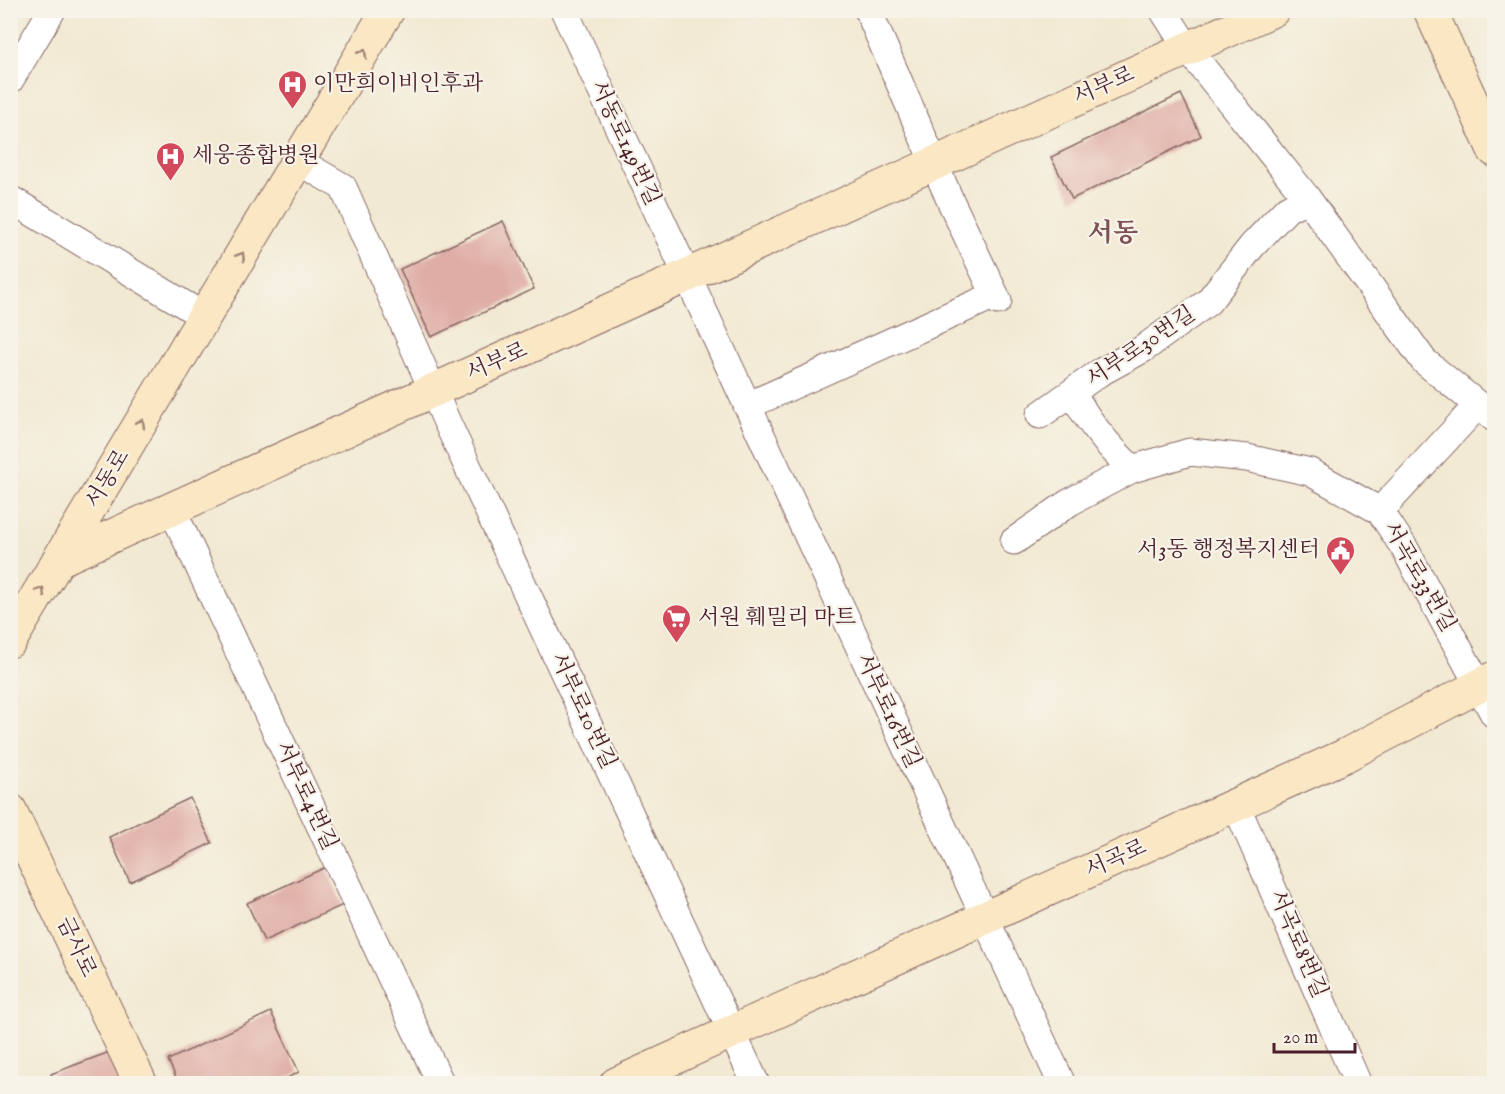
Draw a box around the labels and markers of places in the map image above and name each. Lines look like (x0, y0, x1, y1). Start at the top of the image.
hospital icon: 이만희이비인후과 (276, 68, 308, 110)
place label: 이만희이비인후과 (313, 70, 484, 98)
hospital icon: 세웅종합병원 (155, 140, 187, 182)
place label: 세웅종합병원 (192, 142, 320, 170)
public building icon: 서3동 행정복지센터 (1325, 534, 1357, 576)
place label: 서3동 행정복지센터 (1137, 536, 1320, 564)
supermarket icon: 서원 훼밀리 마트 (661, 602, 693, 644)
place label: 서원 훼밀리 마트 (698, 604, 856, 632)

